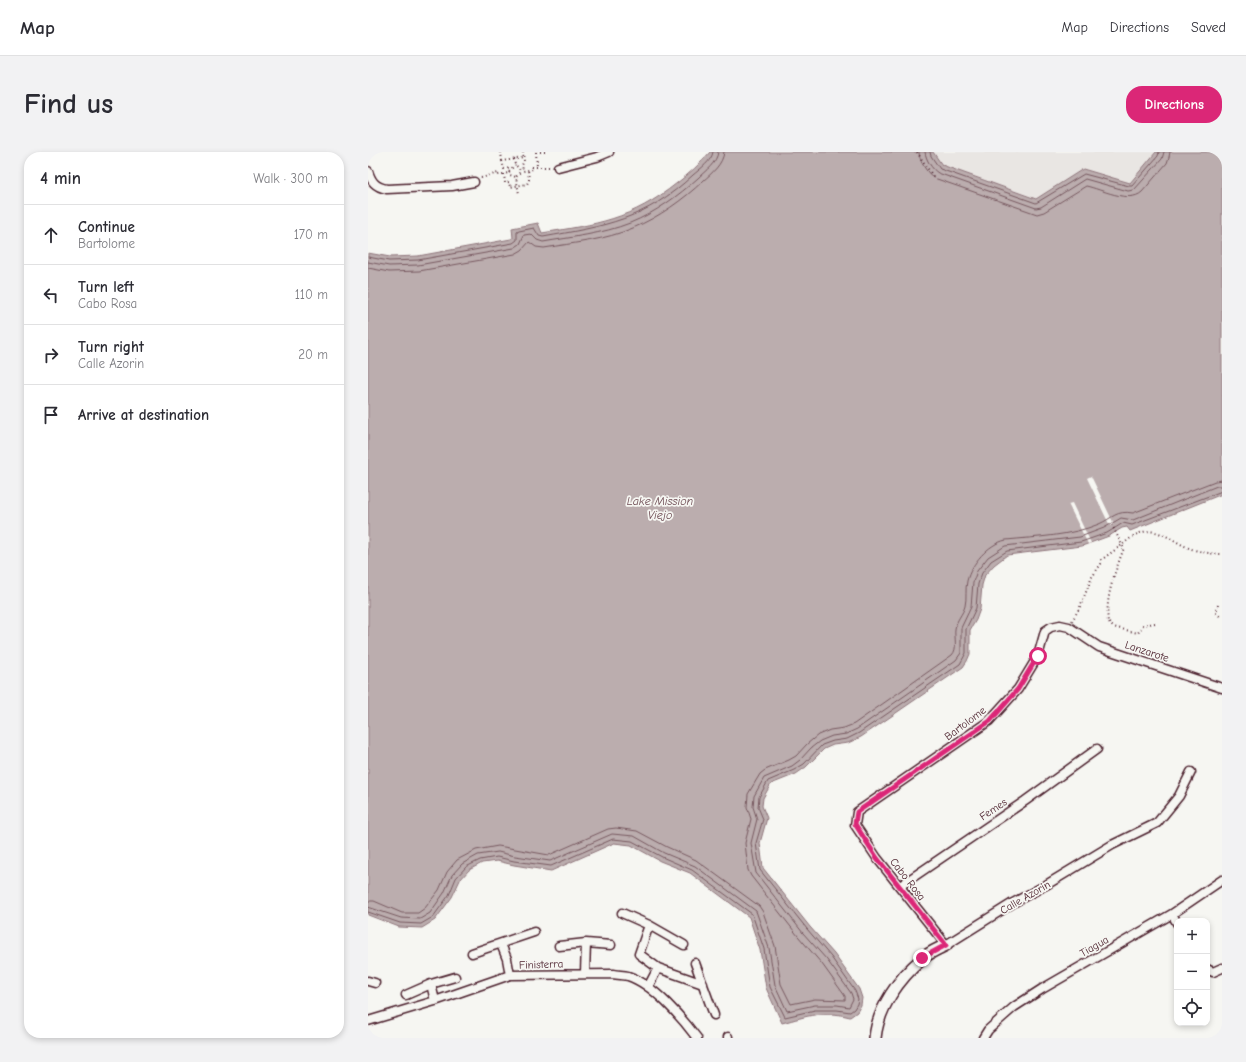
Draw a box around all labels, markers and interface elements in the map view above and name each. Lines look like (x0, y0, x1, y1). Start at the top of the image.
text: Map (20, 17, 55, 39)
text: Map (1061, 19, 1088, 36)
text: Directions (1110, 19, 1169, 36)
text: Saved (1191, 19, 1226, 36)
button: Directions (1126, 86, 1222, 123)
text: Find us (24, 88, 113, 120)
text: 4 min (40, 169, 81, 188)
text: Walk · 300 m (253, 171, 328, 186)
text: Continue (78, 218, 135, 236)
icon: ahead (40, 224, 62, 246)
text: 170 m (294, 227, 328, 242)
text: Bartolome (78, 236, 135, 251)
text: Turn left (78, 278, 134, 296)
icon: left (40, 284, 62, 306)
text: 110 m (295, 287, 328, 302)
text: Cabo Rosa (78, 296, 137, 311)
text: Turn right (78, 338, 144, 356)
icon: right (40, 344, 62, 366)
text: 20 m (298, 347, 328, 362)
text: Calle Azorin (78, 356, 144, 371)
icon: arrive (40, 404, 62, 426)
text: Arrive at destination (78, 406, 209, 424)
water label: Lake Mission Viejo (627, 494, 694, 522)
street label: Lanzarote (1123, 638, 1171, 665)
route start (1029, 647, 1047, 665)
street label: Bartolome (942, 703, 989, 743)
street label: Femes (977, 795, 1010, 823)
street label: Cabo Rosa (887, 856, 928, 903)
street label: Calle Azorin (998, 878, 1053, 917)
map controls (1174, 918, 1210, 1026)
button: + (1174, 918, 1210, 954)
street label: Tiagua (1078, 933, 1111, 960)
route end (913, 949, 931, 967)
button: − (1174, 954, 1210, 990)
street label: Finisterra (519, 957, 564, 972)
button: locate (1174, 990, 1210, 1026)

